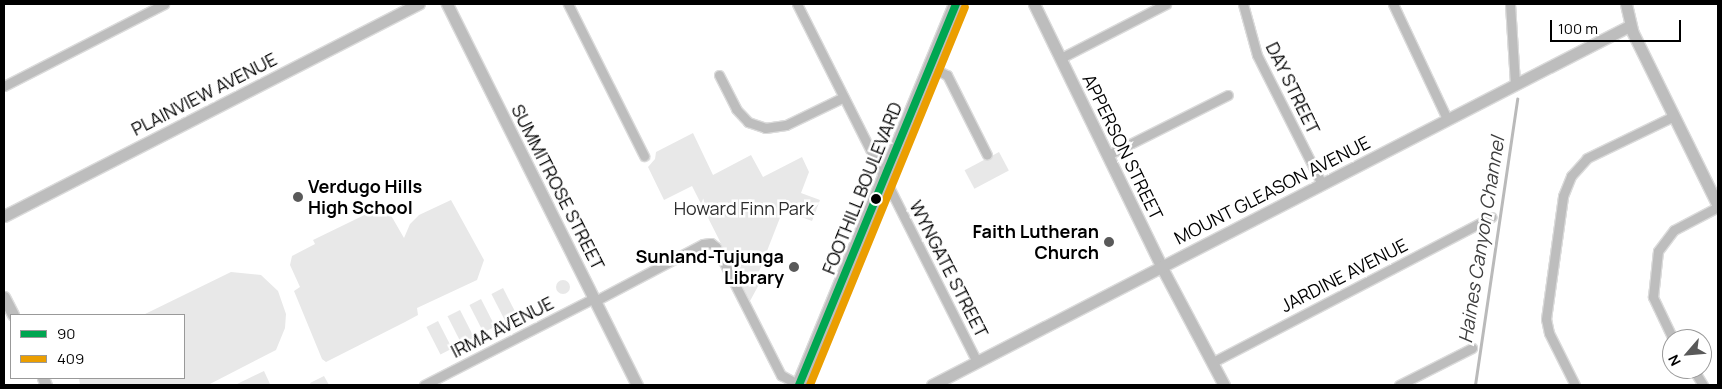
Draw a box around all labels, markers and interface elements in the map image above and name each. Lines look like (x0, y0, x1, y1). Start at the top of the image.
scale bar (1552, 10, 1683, 42)
text: 100 m (1558, 18, 1598, 39)
street label: DAY STREET (1261, 38, 1325, 138)
street label: PLAINVIEW AVENUE (128, 48, 280, 140)
street label: APPERSON STREET (1078, 71, 1168, 223)
street label: FOOTHILL BOULEVARD (817, 98, 907, 278)
street label: SUMMITROSE STREET (507, 101, 609, 273)
street label: MOUNT GLEASON AVENUE (1170, 131, 1374, 249)
water label: Haines Canyon Channel (1454, 135, 1510, 345)
place label: Verdugo Hills High School (308, 176, 422, 218)
marker: Verdugo Hills High School (292, 191, 304, 203)
unlabelled marker (871, 194, 881, 204)
park label: Howard Finn Park (674, 197, 814, 219)
street label: WYNGATE STREET (905, 197, 993, 341)
place label: Faith Lutheran Church (973, 221, 1099, 264)
street label: JARDINE AVENUE (1277, 234, 1411, 316)
marker: Faith Lutheran Church (1103, 236, 1115, 248)
place label: Sunland-Tujunga Library (635, 246, 784, 288)
marker: Sunland-Tujunga Library (788, 261, 800, 273)
street label: IRMA AVENUE (447, 292, 557, 362)
legend (10, 314, 185, 379)
text: 90 (57, 323, 75, 344)
north arrow (1662, 329, 1712, 379)
text: 409 (57, 348, 84, 369)
text: N (1663, 352, 1685, 369)

